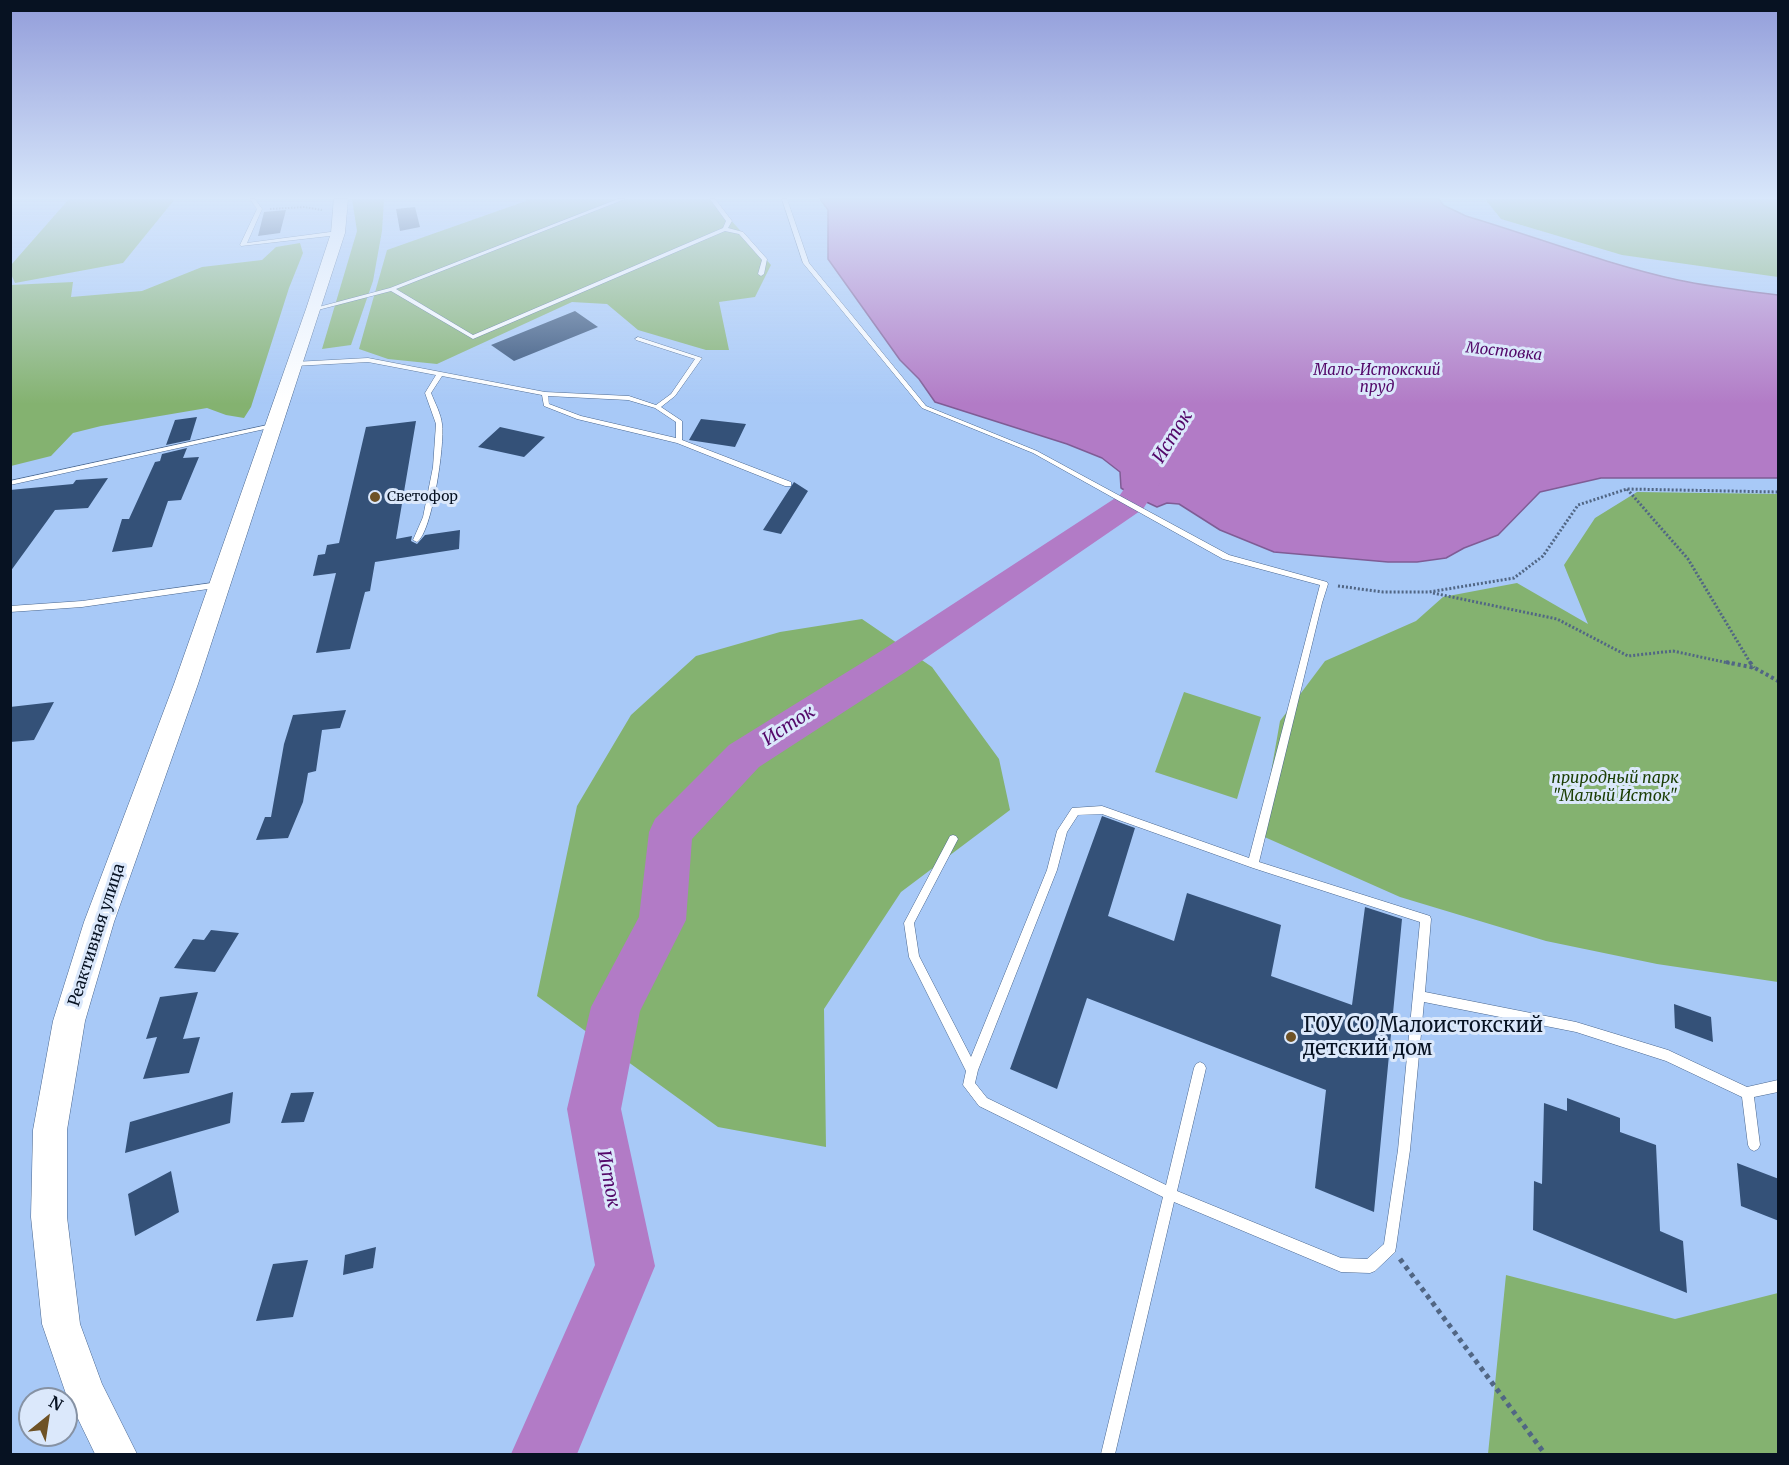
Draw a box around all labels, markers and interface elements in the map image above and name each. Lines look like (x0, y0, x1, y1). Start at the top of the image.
water label: Мостовка (1465, 339, 1543, 365)
water label: Мало-Истокский пруд (1313, 362, 1441, 397)
water label: Исток (1149, 407, 1197, 467)
place label: Светофор (387, 489, 458, 505)
marker: Светофор (368, 490, 382, 504)
water label: Исток (759, 701, 819, 751)
park label: природный парк "Малый Исток" (1551, 768, 1679, 806)
street label: Реактивная улица (65, 861, 129, 1009)
place label: ГОУ СО Малоистокский детский дом (1303, 1014, 1543, 1061)
marker: ГОУ СО Малоистокский детский дом (1284, 1030, 1298, 1044)
water label: Исток (592, 1149, 624, 1209)
north arrow (18, 1387, 78, 1447)
text: N (46, 1391, 66, 1415)

